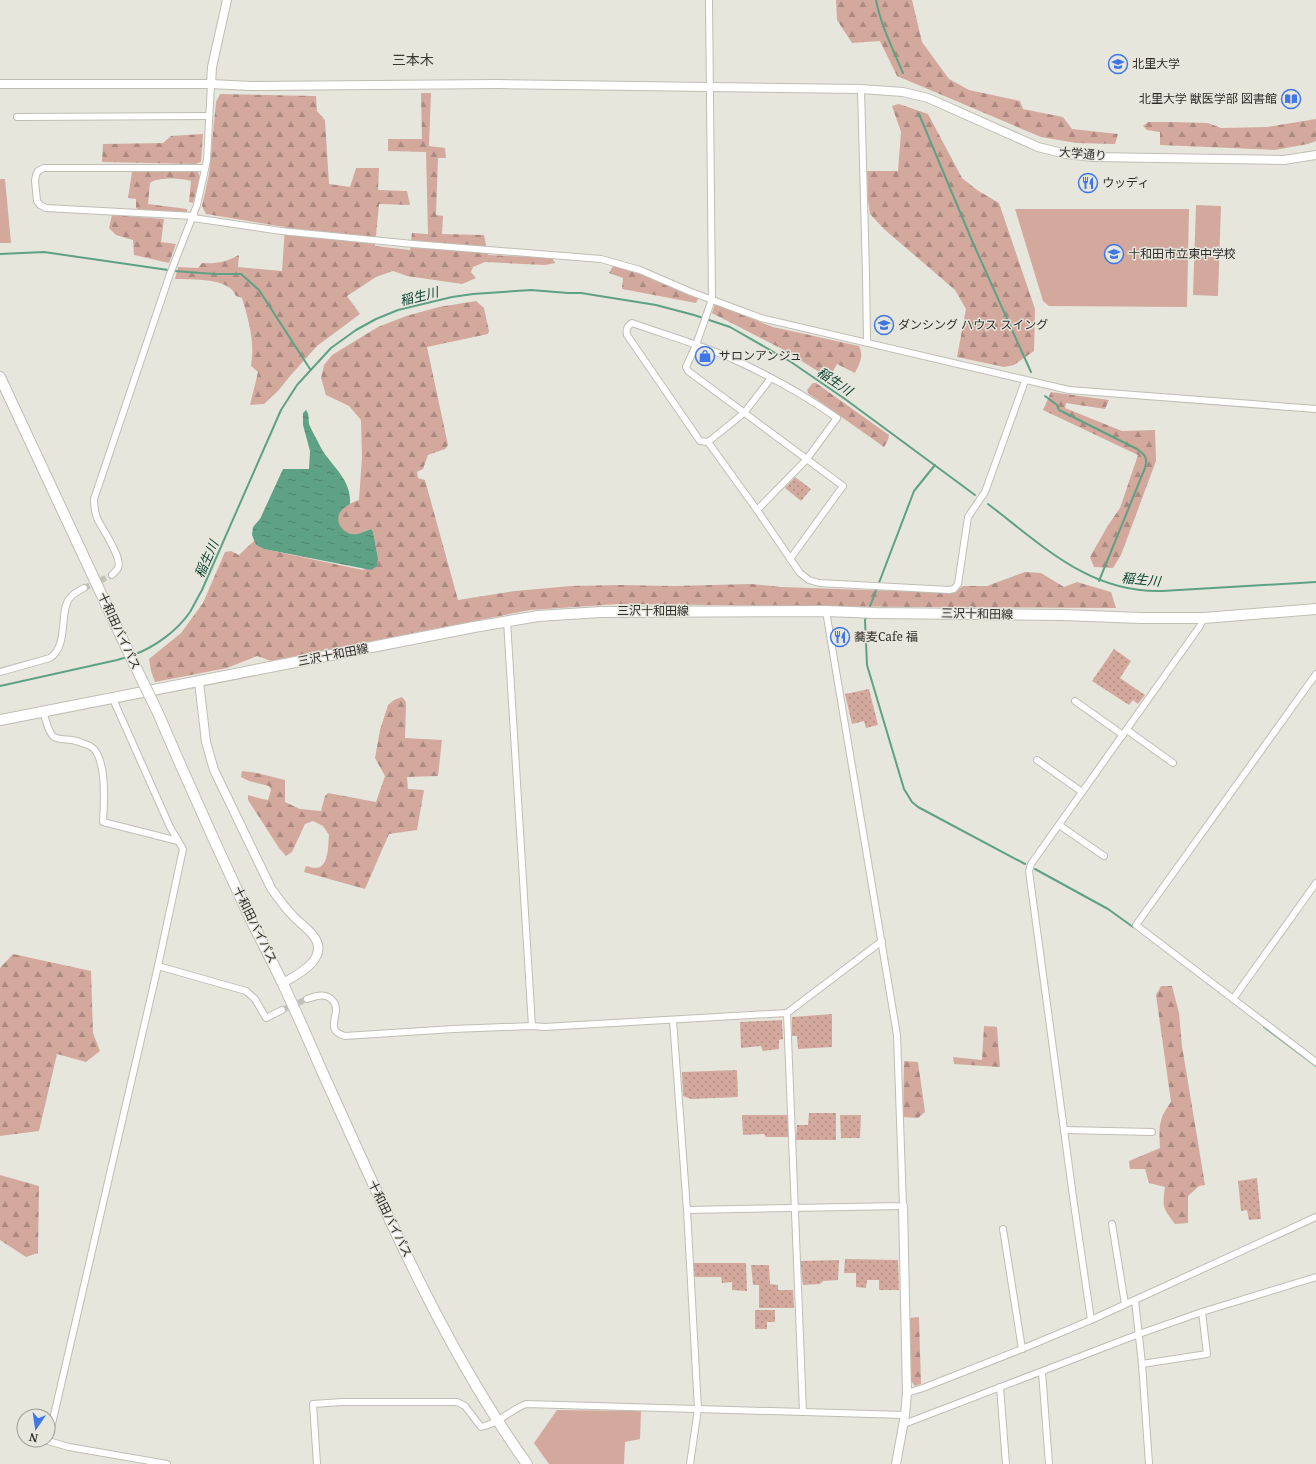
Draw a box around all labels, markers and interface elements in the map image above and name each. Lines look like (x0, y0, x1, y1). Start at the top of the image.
district label: 三本木 (392, 50, 434, 69)
school or university icon: 北里大学 (1107, 53, 1129, 75)
place label: 北里大学 (1132, 55, 1180, 72)
library icon: 北里大学 獣医学部 図書館 (1280, 88, 1302, 110)
place label: 北里大学 獣医学部 図書館 (1139, 90, 1277, 107)
street label: 大学通り (1058, 143, 1108, 164)
restaurant icon: ウッディ (1077, 172, 1099, 194)
place label: ウッディ (1102, 174, 1149, 191)
school or university icon: 十和田市立東中学校 (1103, 243, 1125, 265)
place label: 十和田市立東中学校 (1128, 245, 1236, 262)
water label: 稲生川 (398, 282, 442, 309)
school or university icon: ダンシング ハウス スイング (873, 314, 895, 336)
place label: ダンシング ハウス スイング (898, 316, 1048, 333)
shop icon: サロンアンジュ (694, 345, 716, 367)
place label: サロンアンジュ (719, 347, 802, 364)
water label: 稲生川 (814, 363, 858, 400)
water label: 稲生川 (190, 536, 223, 580)
water label: 稲生川 (1121, 568, 1163, 590)
street label: 十和田バイパス (94, 589, 145, 672)
street label: 三沢十和田線 (617, 602, 689, 619)
street label: 三沢十和田線 (941, 604, 1013, 623)
restaurant icon: 蕎麦Cafe 福 (829, 626, 851, 648)
place label: 蕎麦Cafe 福 (854, 628, 918, 645)
street label: 三沢十和田線 (296, 639, 370, 670)
street label: 十和田バイパス (229, 883, 281, 966)
street label: 十和田バイパス (364, 1177, 416, 1260)
north arrow (16, 1408, 56, 1448)
text: N (27, 1430, 40, 1447)

